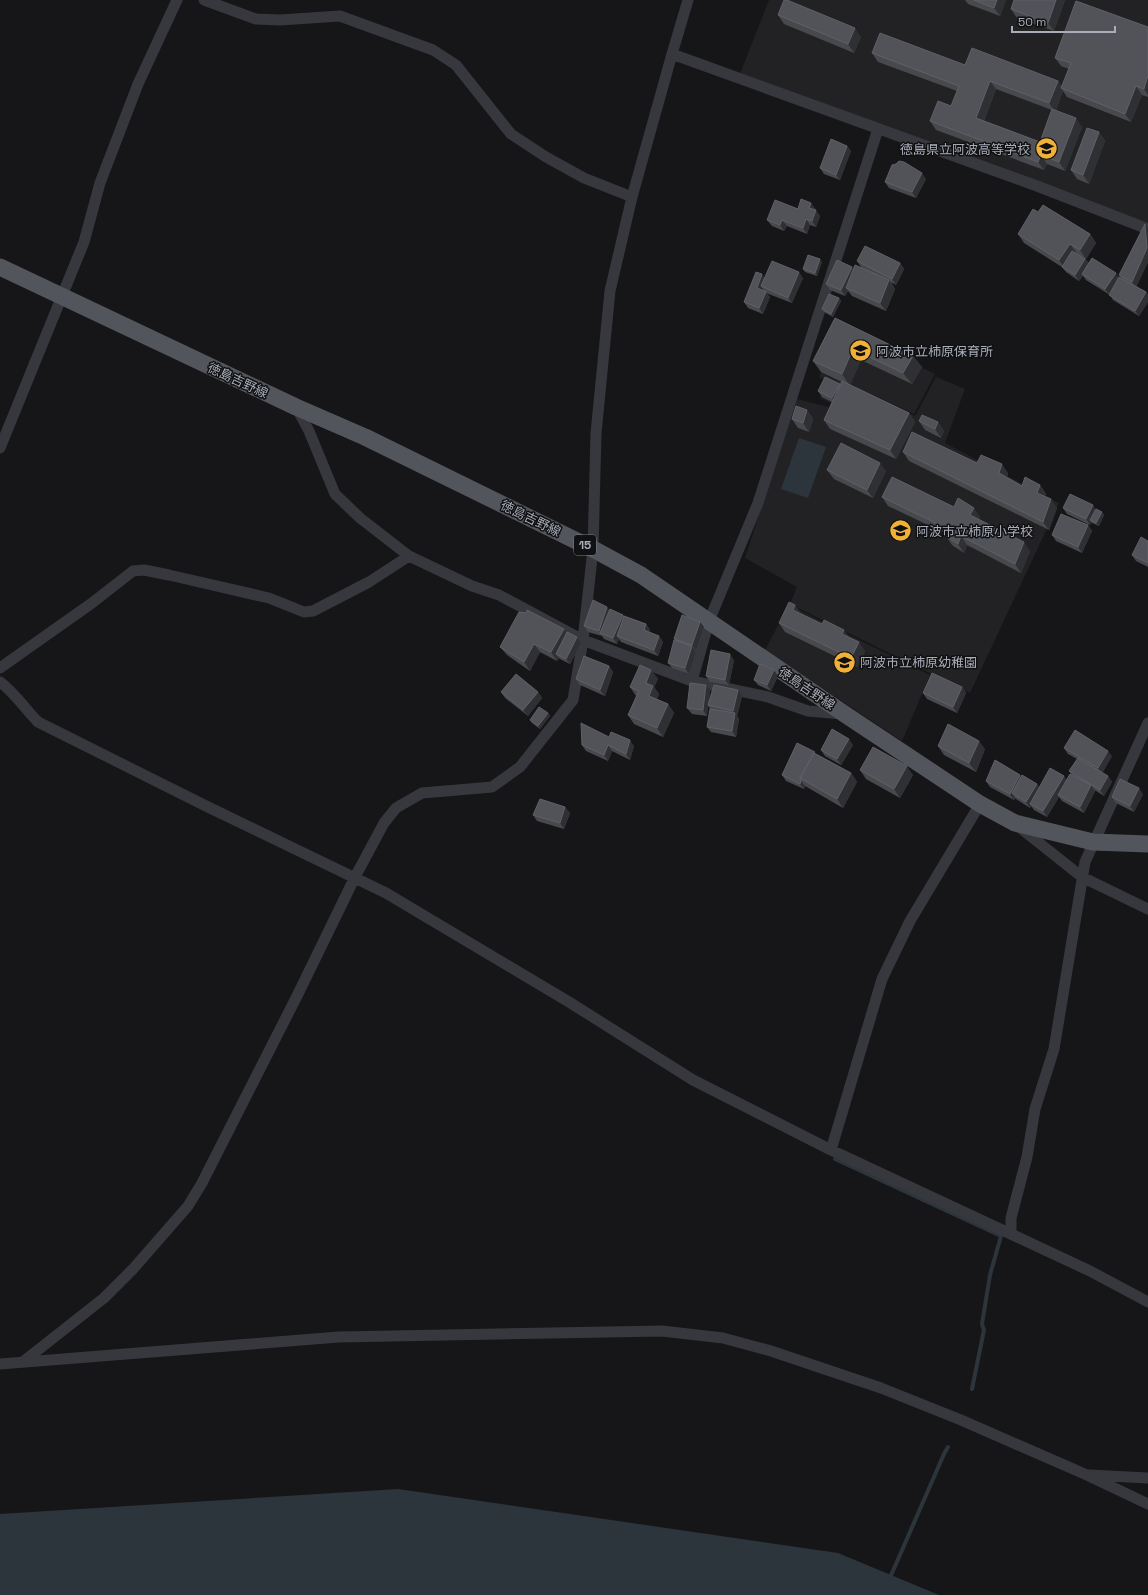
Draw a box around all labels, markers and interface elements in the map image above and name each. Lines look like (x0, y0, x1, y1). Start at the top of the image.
scale bar (1012, 8, 1115, 34)
text: 50 m (1018, 14, 1046, 30)
school or university icon: 徳島県立阿波高等学校 (1033, 136, 1059, 162)
place label: 徳島県立阿波高等学校 (900, 141, 1030, 158)
school or university icon: 阿波市立柿原保育所 (847, 338, 873, 364)
place label: 阿波市立柿原保育所 (876, 343, 993, 360)
street label: 徳島吉野線 (205, 359, 271, 402)
street label: 徳島吉野線 (498, 497, 564, 540)
school or university icon: 阿波市立柿原小学校 (887, 518, 913, 544)
place label: 阿波市立柿原小学校 (916, 523, 1033, 540)
road number: 15 (574, 535, 596, 555)
school or university icon: 阿波市立柿原幼稚園 (831, 649, 857, 675)
place label: 阿波市立柿原幼稚園 (860, 654, 977, 671)
street label: 徳島吉野線 (775, 663, 838, 714)

